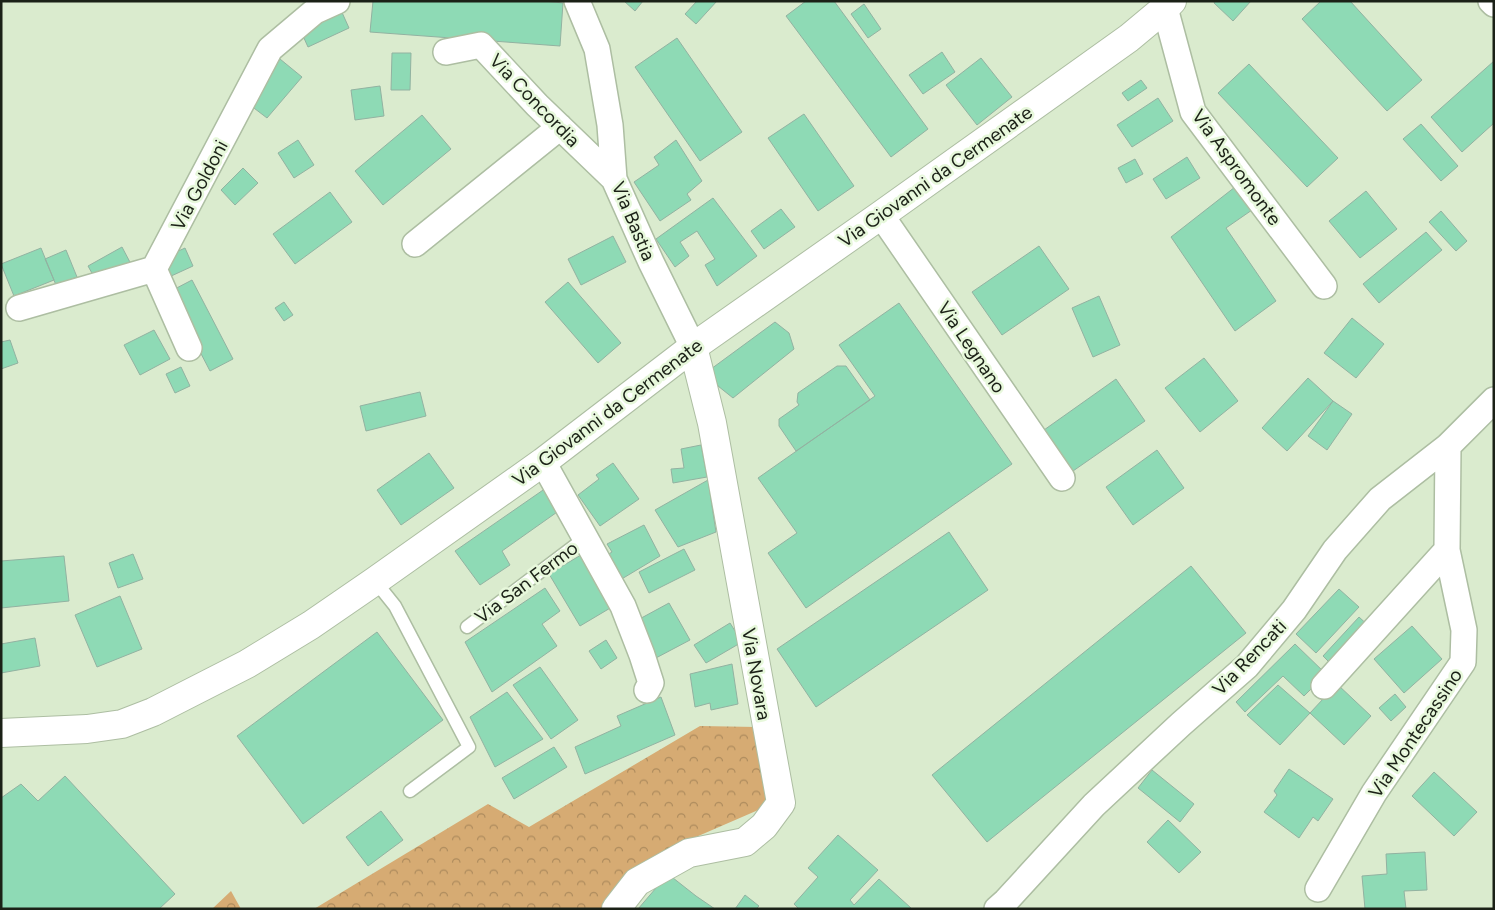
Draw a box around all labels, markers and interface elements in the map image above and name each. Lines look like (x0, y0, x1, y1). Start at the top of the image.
street label: Via Concordia (485, 49, 585, 152)
street label: Via Giovanni da Cermenate (834, 101, 1037, 252)
street label: Via Aspromonte (1187, 105, 1286, 230)
street label: Via Goldoni (166, 136, 233, 234)
street label: Via Bastia (607, 178, 660, 264)
street label: Via Legnano (933, 297, 1011, 397)
street label: Via Giovanni da Cermenate (508, 334, 707, 491)
street label: Via San Fermo (470, 536, 582, 629)
street label: Via Rencati (1208, 615, 1291, 700)
street label: Via Novara (737, 626, 776, 722)
street label: Via Montecassino (1364, 664, 1467, 802)

